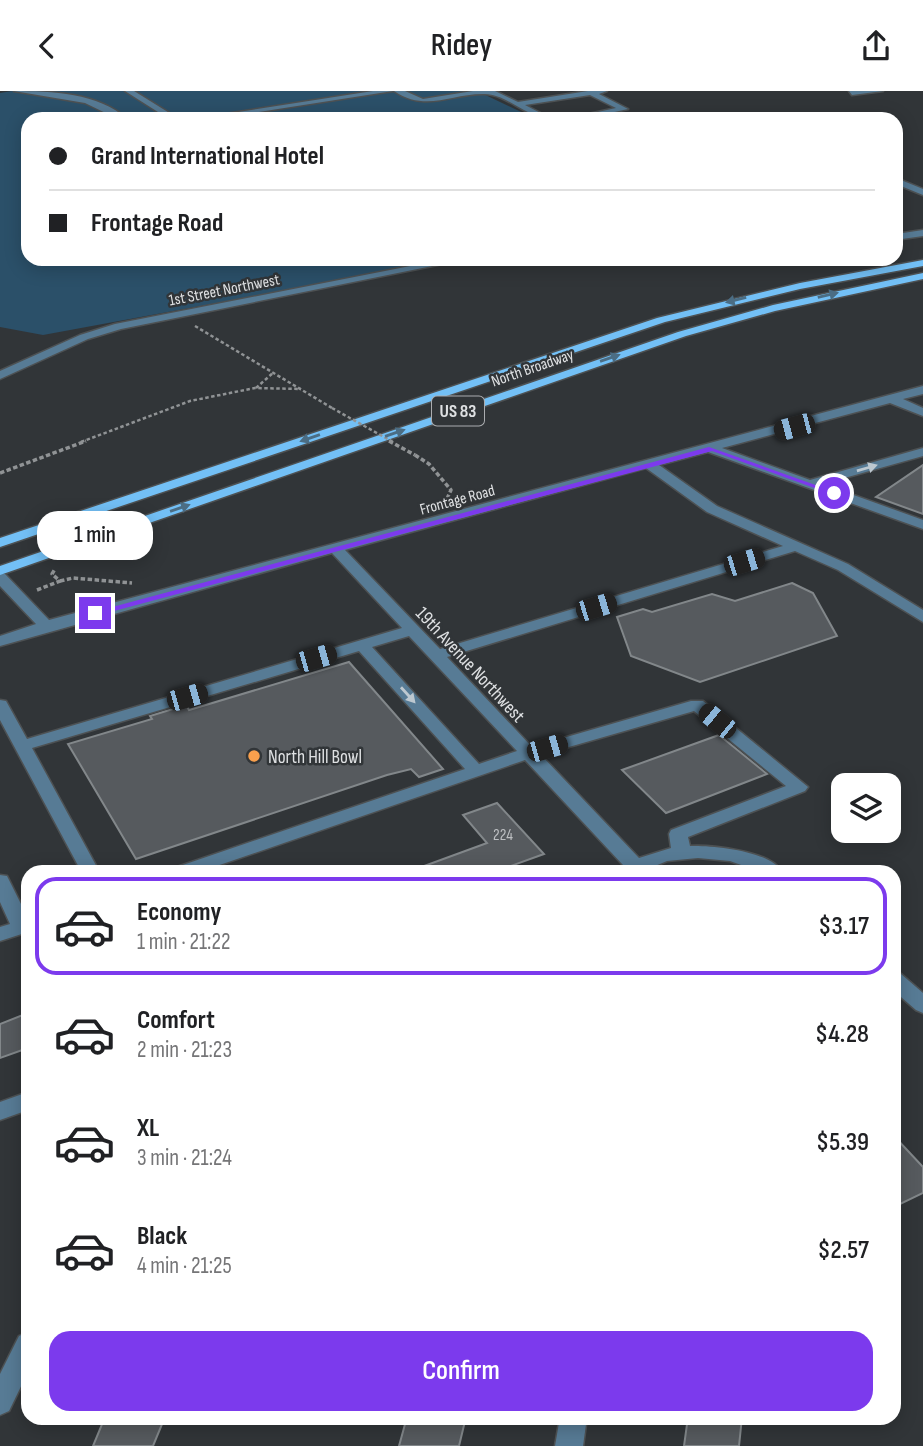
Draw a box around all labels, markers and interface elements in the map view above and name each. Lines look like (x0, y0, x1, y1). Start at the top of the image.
text: Ridey (431, 26, 492, 65)
icon: back (28, 27, 66, 65)
icon: share (857, 27, 895, 65)
text: Grand International Hotel (91, 141, 324, 172)
text: Frontage Road (91, 208, 223, 239)
street label: 1st Street Northwest (167, 270, 281, 311)
one-way arrow (817, 289, 839, 300)
one-way arrow (725, 295, 747, 306)
street label: North Broadway (489, 345, 576, 391)
one-way arrow (599, 352, 620, 363)
road number: US 83 (432, 397, 484, 425)
car (771, 411, 818, 443)
one-way arrow (385, 427, 406, 438)
one-way arrow (299, 433, 320, 444)
one-way arrow (856, 462, 878, 473)
route start (818, 477, 850, 509)
street label: Frontage Road (418, 481, 497, 520)
one-way arrow (170, 502, 191, 513)
callout: 1 min (37, 511, 153, 561)
text: 1 min (74, 521, 116, 549)
car (721, 546, 768, 578)
car (573, 591, 620, 623)
route end (79, 597, 111, 629)
street label: 19th Avenue Northwest (410, 602, 529, 728)
car (293, 642, 340, 674)
car (164, 681, 211, 713)
one-way arrow (400, 687, 415, 704)
car (695, 700, 740, 742)
car (524, 732, 571, 764)
place label: North Hill Bowl (268, 746, 362, 769)
marker: North Hill Bowl (246, 748, 262, 764)
map controls (831, 773, 901, 843)
button: layers (831, 773, 901, 843)
house number: 224 (493, 826, 513, 845)
icon: car (53, 895, 116, 958)
text: Economy (137, 897, 221, 928)
text: $3.17 (818, 911, 869, 942)
text: 1 min · 21:22 (137, 928, 230, 956)
icon: car (53, 1003, 116, 1066)
text: Comfort (137, 1005, 215, 1036)
text: $4.28 (815, 1019, 869, 1050)
text: 2 min · 21:23 (137, 1036, 232, 1064)
icon: car (53, 1111, 116, 1174)
text: XL (137, 1113, 159, 1144)
text: $5.39 (816, 1127, 869, 1158)
text: 3 min · 21:24 (137, 1144, 232, 1172)
icon: car (53, 1219, 116, 1282)
text: Black (137, 1221, 187, 1252)
text: $2.57 (817, 1235, 869, 1266)
text: 4 min · 21:25 (137, 1252, 232, 1280)
button: Confirm (49, 1331, 873, 1411)

